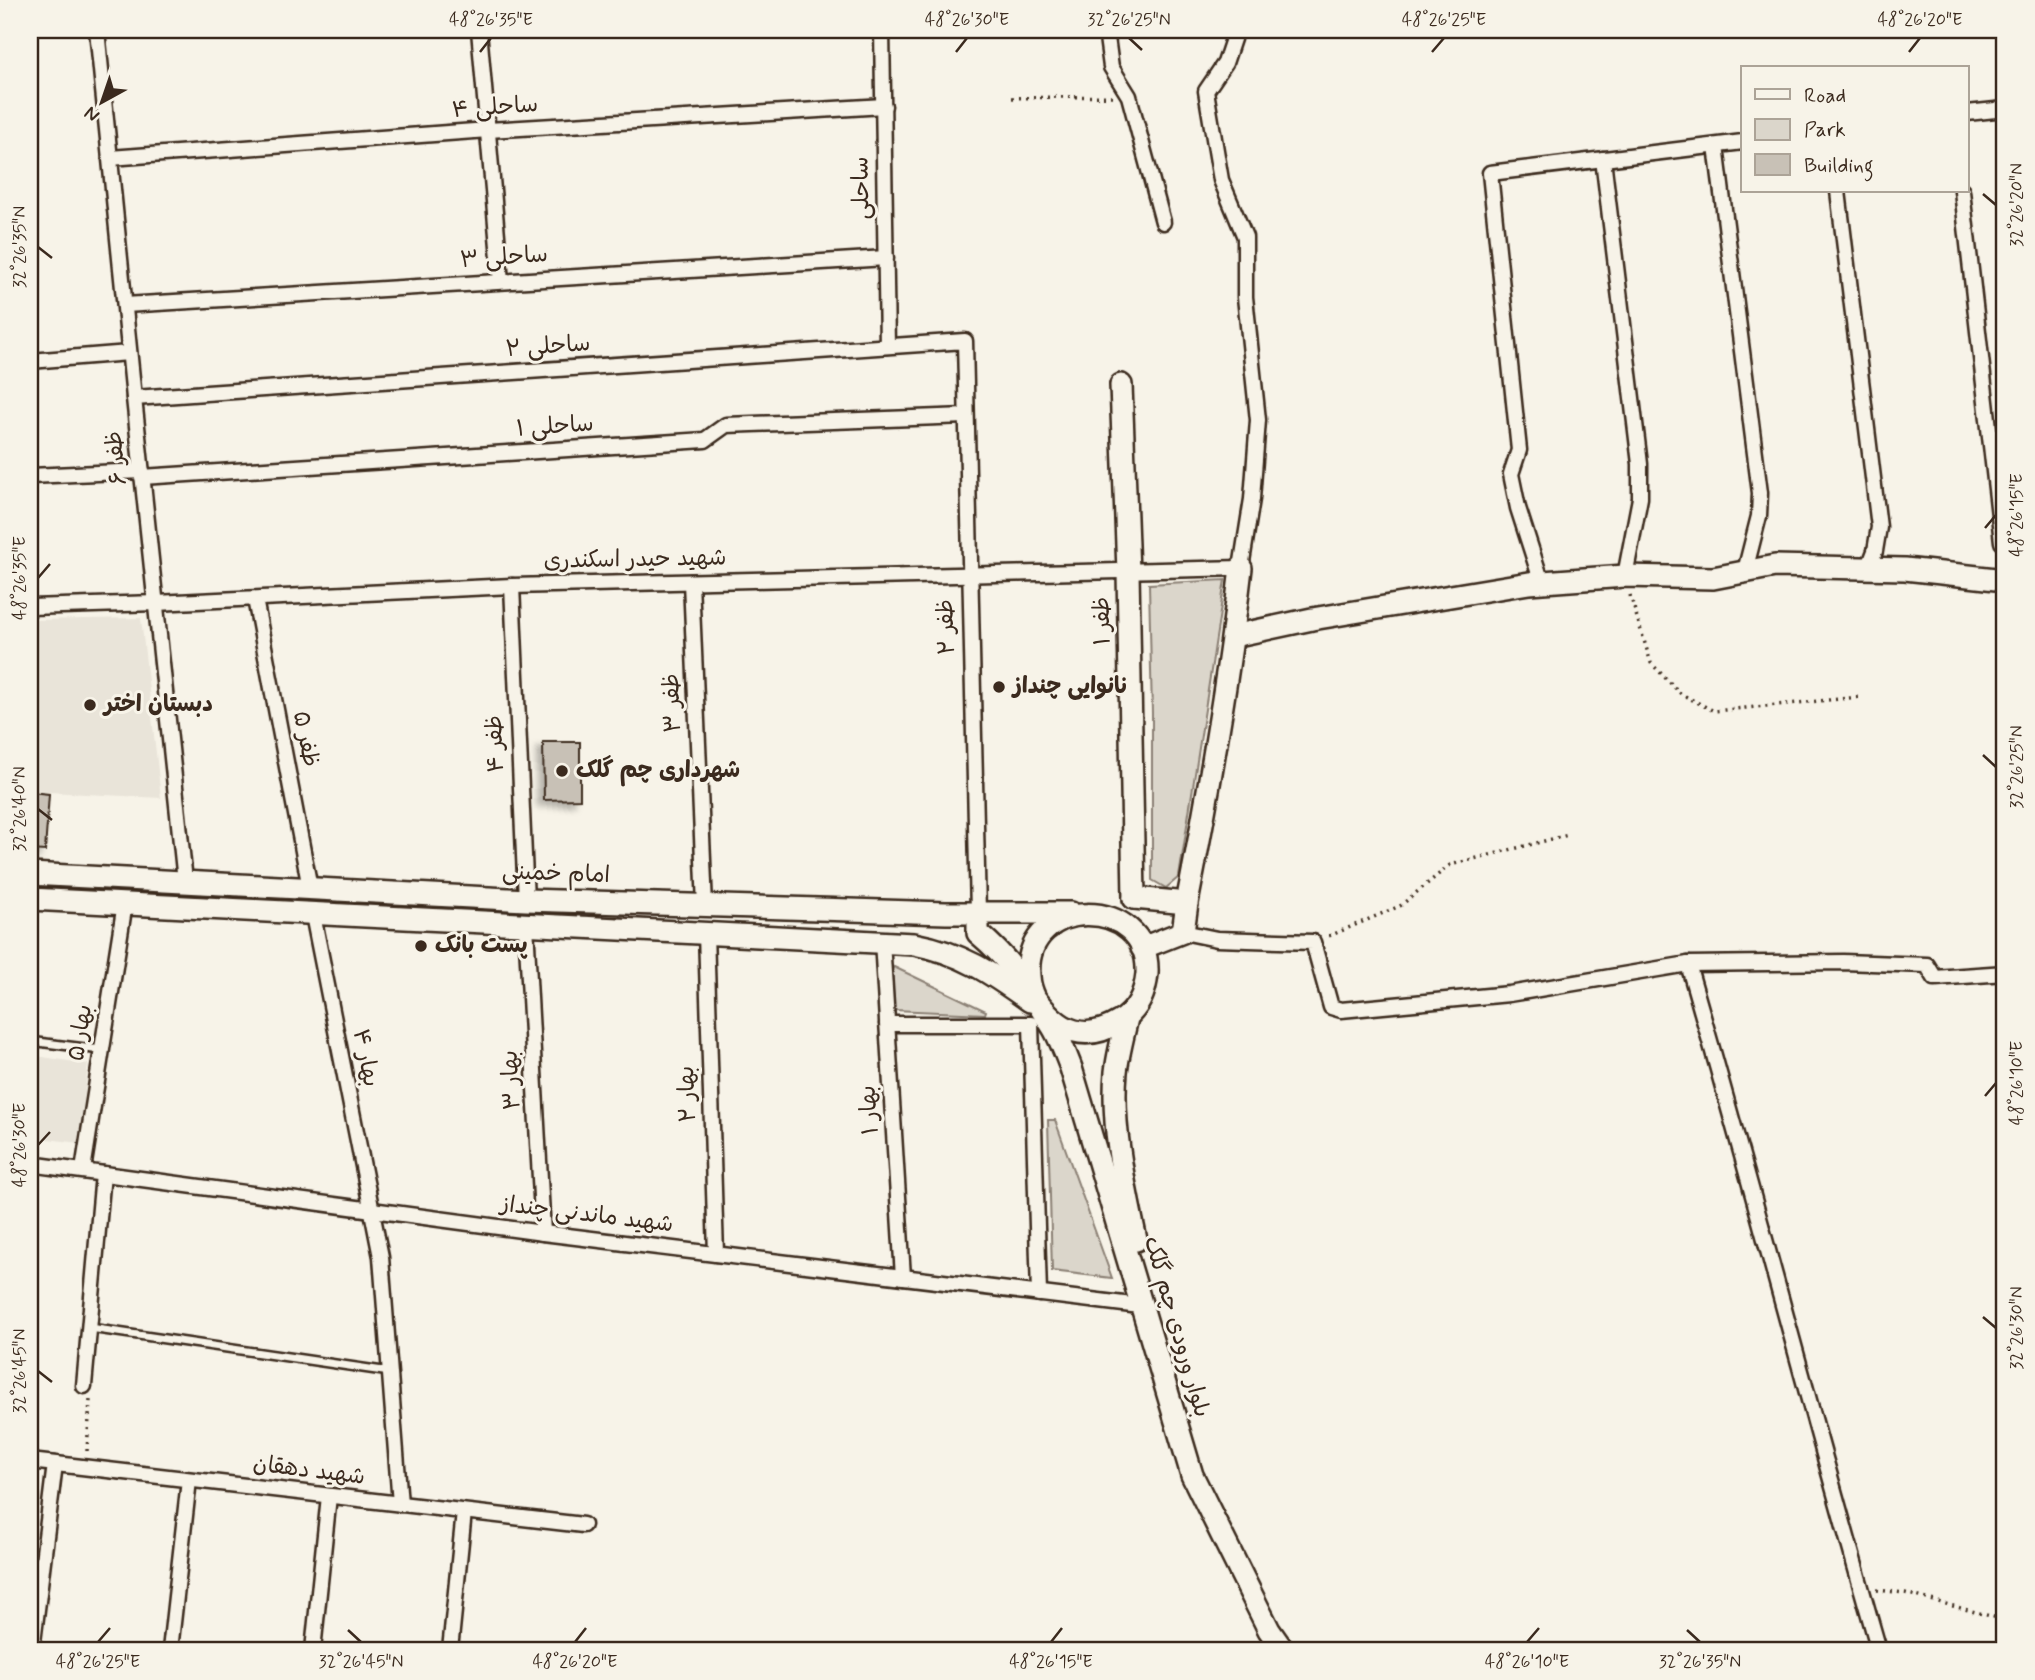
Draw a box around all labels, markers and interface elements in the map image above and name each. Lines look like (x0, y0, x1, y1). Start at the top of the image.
text: 48°26'35"E (449, 8, 533, 32)
text: 48°26'30"E (925, 8, 1009, 32)
text: 32°26'25"N (1087, 8, 1171, 32)
text: 48°26'25"E (1402, 8, 1486, 32)
text: 48°26'20"E (1877, 8, 1963, 32)
north arrow (66, 66, 136, 136)
legend (1741, 66, 1968, 192)
text: Road (1804, 82, 1846, 110)
street label: ساحلی ۴ (451, 90, 539, 126)
text: N (79, 100, 105, 128)
text: Park (1804, 116, 1846, 144)
text: Building (1804, 152, 1874, 182)
street label: ساحلی (846, 156, 878, 220)
text: 32°26'20"N (2005, 163, 2029, 247)
text: 32°26'35"N (8, 206, 32, 288)
street label: ساحلی ۳ (459, 240, 549, 276)
street label: ساحلی ۲ (505, 329, 591, 365)
street label: ساحلی ۱ (515, 409, 595, 445)
street label: ظفر ۶ (99, 429, 135, 487)
text: 48°26'15"E (2005, 473, 2029, 557)
text: 48°26'35"E (8, 536, 32, 620)
street label: شهید حیدر اسکندری (543, 543, 727, 577)
street label: ظفر ۱ (1088, 596, 1118, 646)
street label: ظفر ۲ (931, 598, 963, 656)
place label: نانوایی چنداز (1011, 672, 1129, 702)
street label: ظفر ۳ (657, 673, 689, 733)
marker: نانوایی چنداز (991, 679, 1007, 695)
place label: دبستان اختر (102, 690, 213, 720)
marker: دبستان اختر (82, 697, 98, 713)
street label: ظفر ۵ (285, 708, 325, 770)
street label: ظفر ۴ (480, 715, 512, 773)
text: 32°26'25"N (2005, 725, 2029, 809)
place label: شهرداری چم گلک (576, 755, 740, 787)
marker: شهرداری چم گلک (554, 763, 570, 779)
text: 32°26'40"N (8, 766, 32, 852)
street label: امام خمینی (501, 857, 611, 892)
place label: پست بانک (435, 931, 528, 961)
marker: پست بانک (413, 938, 429, 954)
street label: بهار ۵ (62, 1002, 100, 1064)
street label: بهار ۴ (345, 1026, 385, 1090)
text: 48°26'10"E (2005, 1041, 2029, 1125)
street label: بهار ۳ (495, 1049, 529, 1111)
street label: بهار ۲ (672, 1065, 704, 1123)
street label: بهار ۱ (853, 1084, 887, 1136)
text: 48°26'30"E (8, 1103, 32, 1187)
street label: شهید ماندنی چنداز (497, 1189, 675, 1240)
street label: بلوار ورودی چم گلک (1135, 1233, 1216, 1421)
text: 32°26'30"N (2005, 1286, 2029, 1370)
text: 32°26'45"N (8, 1329, 32, 1413)
street label: شهید دهقان (251, 1449, 367, 1493)
text: 48°26'25"E (56, 1650, 140, 1674)
text: 32°26'45"N (319, 1650, 403, 1674)
text: 48°26'20"E (532, 1650, 618, 1674)
text: 48°26'15"E (1009, 1650, 1093, 1674)
text: 48°26'10"E (1485, 1650, 1569, 1674)
text: 32°26'35"N (1659, 1650, 1741, 1674)

